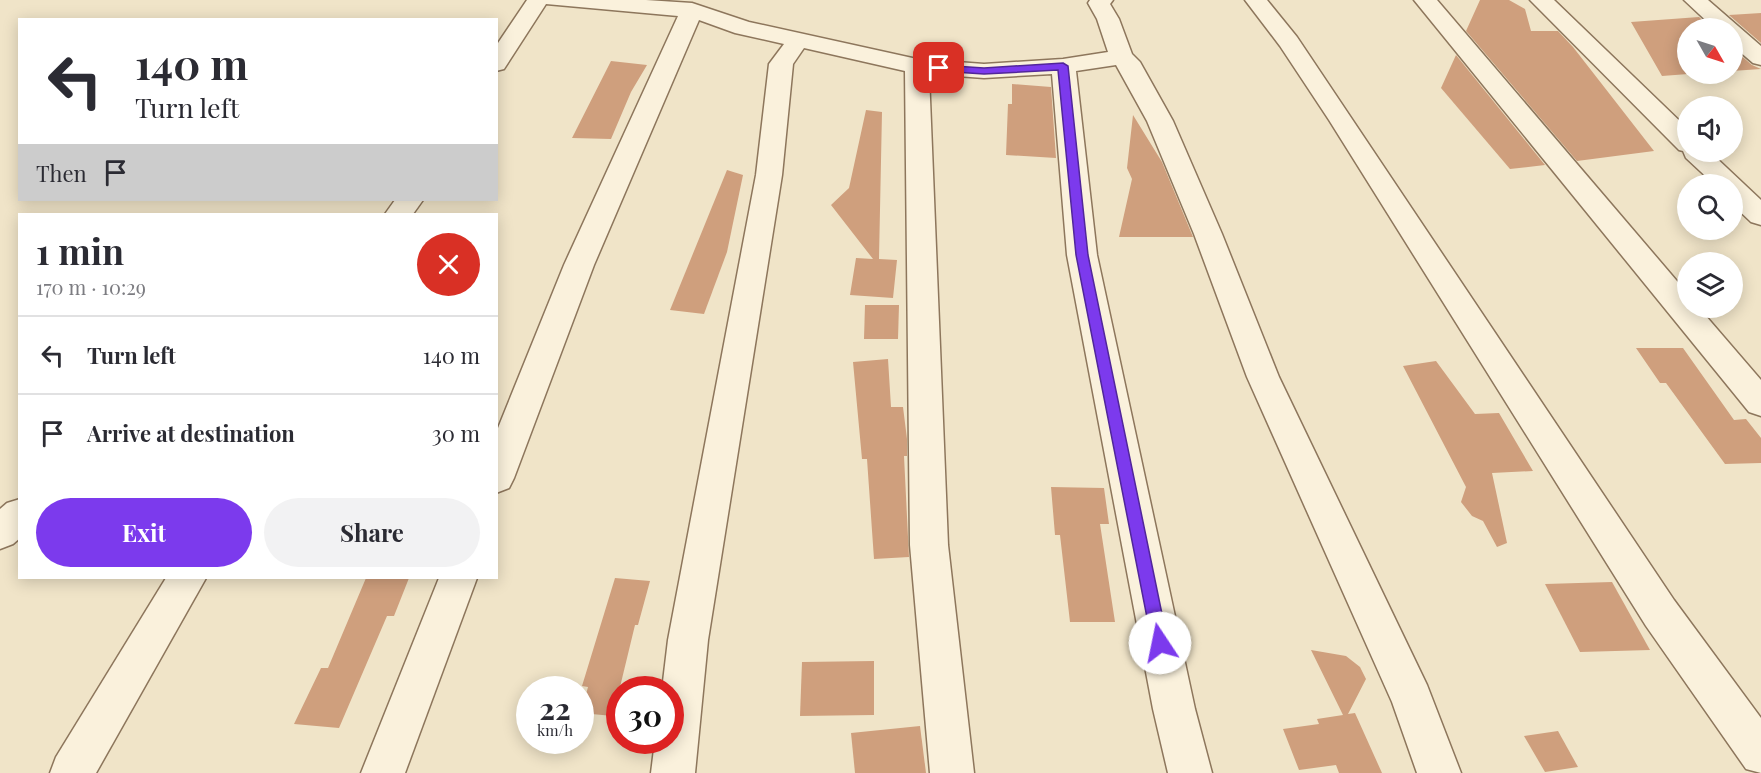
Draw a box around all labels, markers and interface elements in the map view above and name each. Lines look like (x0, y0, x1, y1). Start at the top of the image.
north arrow (1677, 18, 1743, 84)
map controls (1677, 18, 1743, 318)
text: 140 m (135, 35, 248, 91)
icon: left (36, 42, 114, 120)
pin (913, 42, 964, 93)
icon: arrive (922, 51, 955, 84)
text: Turn left (135, 89, 239, 125)
button: sound (1677, 96, 1743, 162)
icon: arrive (99, 156, 132, 189)
text: Then (36, 158, 87, 188)
button: search (1677, 174, 1743, 240)
text: 1 min (36, 226, 124, 274)
button: close (417, 233, 480, 296)
button: layers (1677, 252, 1743, 318)
text: 170 m · 10:29 (36, 273, 146, 300)
icon: left (36, 339, 69, 372)
text: Turn left (87, 340, 176, 370)
text: 140 m (423, 340, 480, 370)
icon: arrive (36, 417, 69, 450)
text: Arrive at destination (87, 418, 295, 448)
text: 30 m (432, 418, 480, 448)
button: Exit (36, 498, 252, 567)
button: Share (264, 498, 480, 567)
position arrow (1128, 611, 1192, 675)
speed limit sign: 30 (606, 676, 684, 754)
text: 22 (539, 688, 571, 728)
text: km/h (537, 720, 573, 740)

